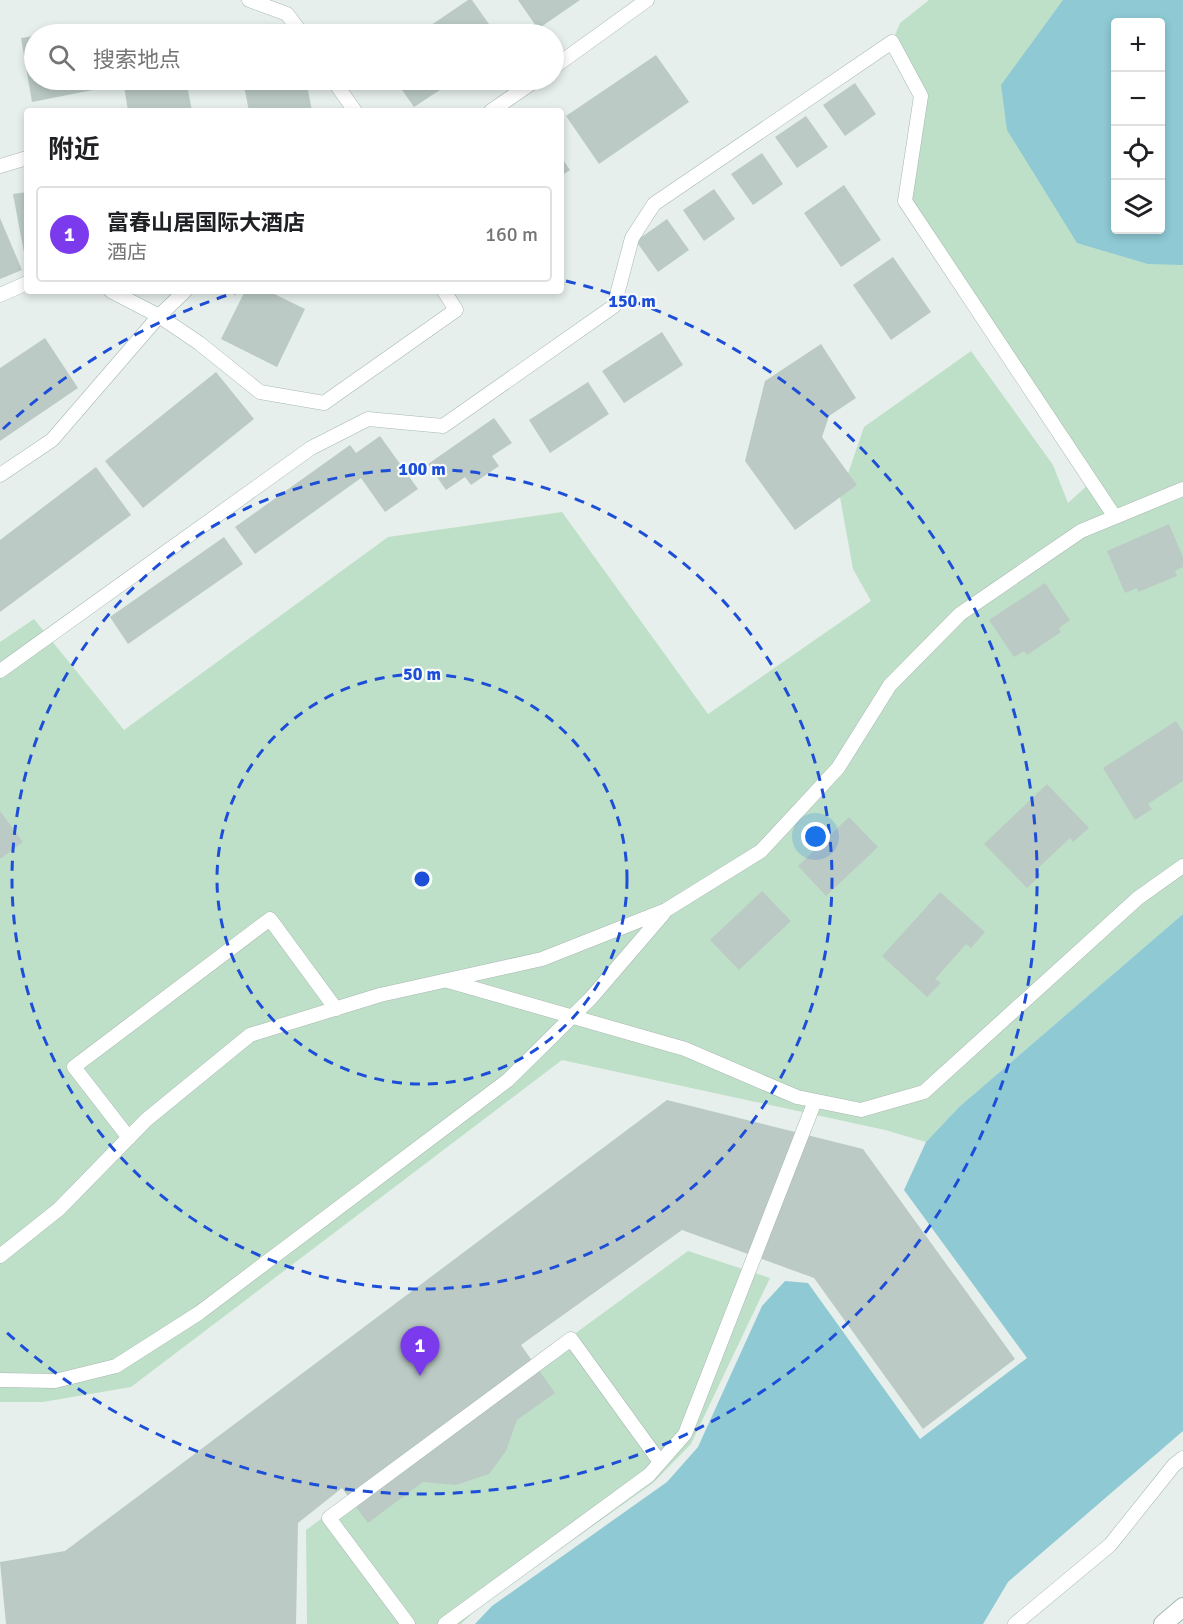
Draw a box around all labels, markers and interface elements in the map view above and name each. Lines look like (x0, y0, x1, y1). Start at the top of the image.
map controls (1111, 18, 1165, 234)
button: + (1111, 18, 1165, 72)
search box (24, 24, 564, 90)
icon: search (45, 41, 78, 74)
text: 搜索地点 (93, 46, 181, 73)
button: − (1111, 72, 1165, 126)
button: locate (1111, 126, 1165, 180)
text: 附近 (48, 134, 100, 166)
button: layers (1111, 180, 1165, 234)
text: 富春山居国际大酒店 (107, 209, 305, 236)
text: 1 (64, 222, 75, 247)
text: 160 m (485, 222, 538, 247)
text: 酒店 (107, 240, 147, 265)
text: 150 m (608, 290, 656, 312)
text: 100 m (398, 458, 446, 480)
text: 50 m (403, 663, 441, 685)
your location (801, 822, 830, 851)
centre of rings (412, 869, 432, 889)
pin: 1 (400, 1326, 440, 1376)

